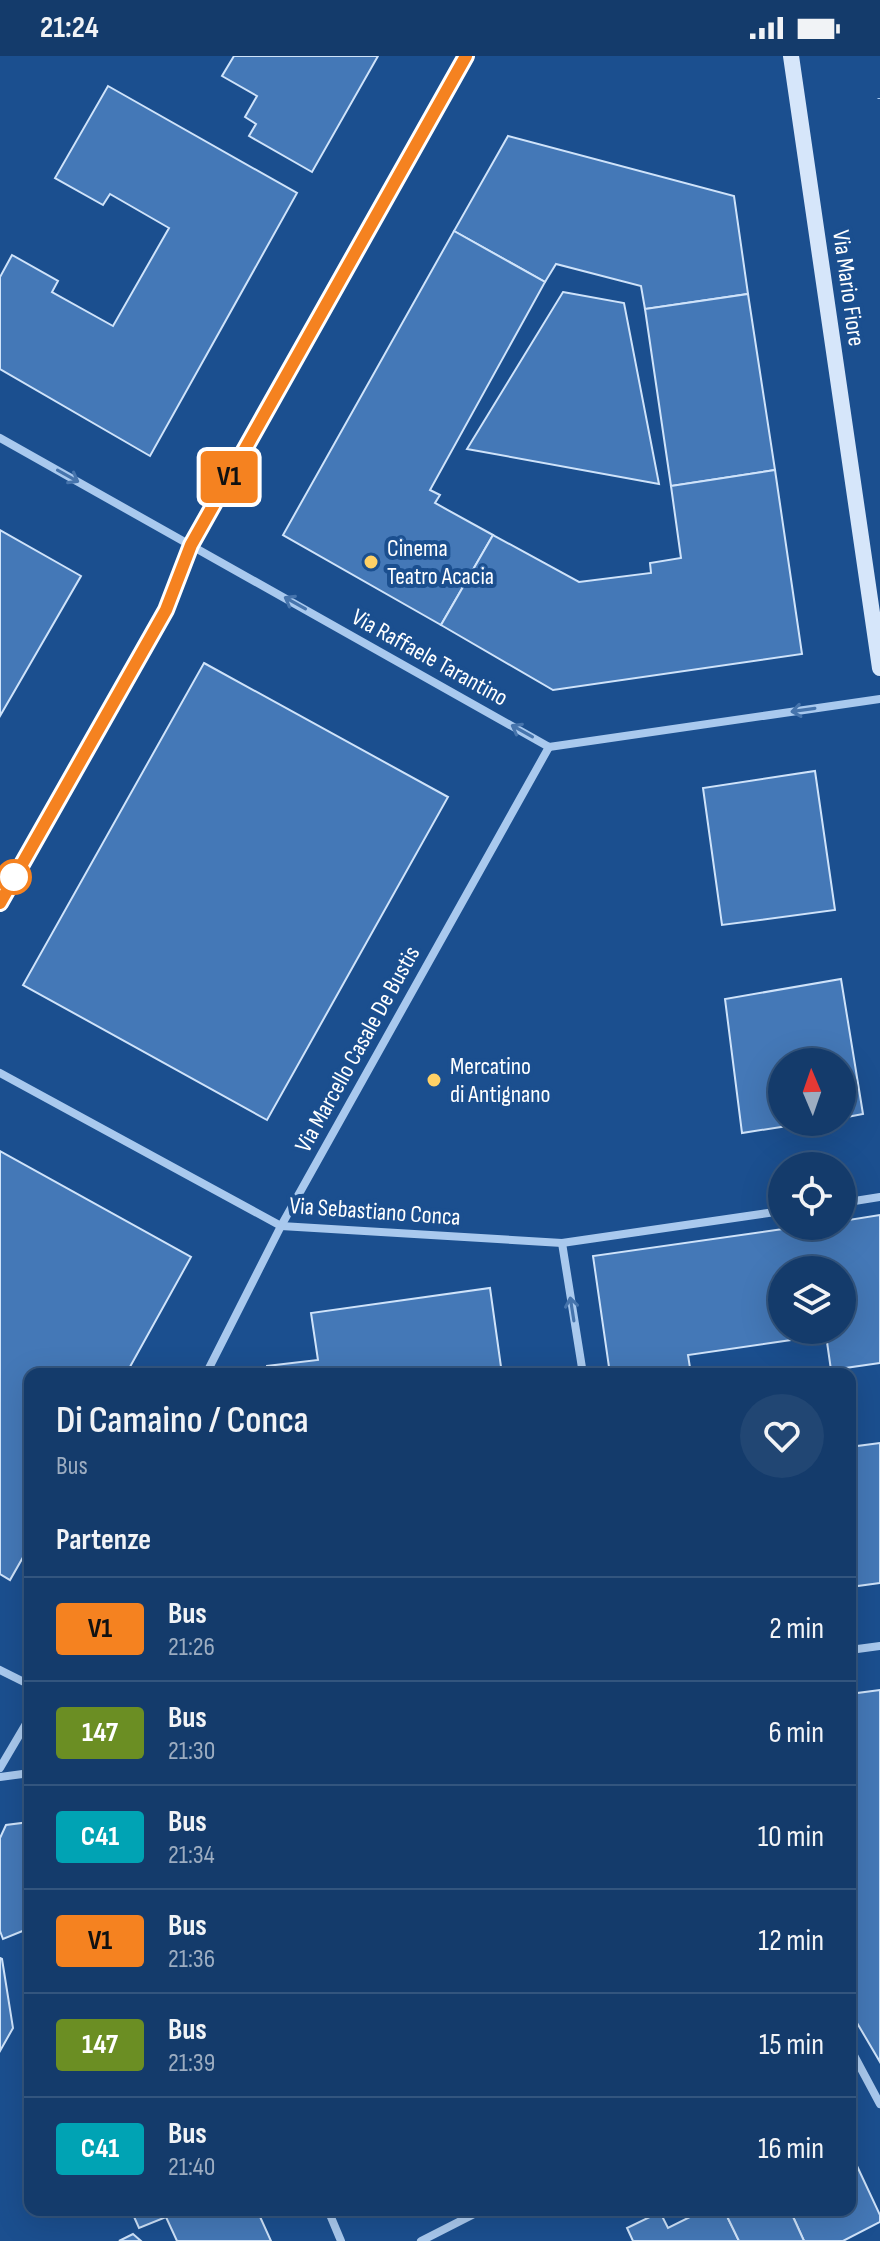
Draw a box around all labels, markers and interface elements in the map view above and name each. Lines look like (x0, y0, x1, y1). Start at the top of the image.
text: 21:24 (40, 10, 99, 46)
street label: Via Mario Fiore (826, 228, 871, 348)
line badge: V1 (193, 451, 265, 503)
text: V1 (217, 460, 241, 493)
one-way arrow (56, 468, 79, 484)
place label: Cinema Teatro Acacia (387, 534, 494, 591)
marker: Cinema Teatro Acacia (362, 553, 380, 571)
one-way arrow (284, 595, 307, 611)
street label: Via Raffaele Tarantino (347, 603, 513, 712)
one-way arrow (791, 703, 816, 718)
one-way arrow (510, 723, 534, 738)
unlabelled marker (0, 860, 31, 894)
street label: Via Marcello Casale De Bustis (289, 941, 426, 1157)
north arrow (768, 1048, 856, 1136)
map controls (768, 1048, 856, 1344)
place label: Mercatino di Antignano (450, 1052, 551, 1109)
marker: Mercatino di Antignano (425, 1071, 443, 1089)
button: locate (768, 1152, 856, 1240)
street label: Via Sebastiano Conca (289, 1191, 461, 1232)
button: layers (768, 1256, 856, 1344)
one-way arrow (564, 1296, 579, 1322)
button: heart (740, 1394, 824, 1478)
text: Di Camaino / Conca (56, 1398, 309, 1443)
text: Bus (56, 1451, 88, 1482)
text: Partenze (56, 1522, 151, 1558)
text: Bus (168, 1596, 207, 1632)
text: 2 min (769, 1611, 824, 1647)
text: V1 (88, 1612, 112, 1645)
text: 21:26 (168, 1632, 215, 1663)
text: Bus (168, 1700, 207, 1736)
text: 6 min (768, 1715, 824, 1751)
text: 147 (82, 1716, 118, 1749)
text: 21:30 (168, 1736, 215, 1767)
text: Bus (168, 1804, 207, 1840)
text: 10 min (758, 1819, 824, 1855)
text: C41 (81, 1820, 119, 1853)
text: 21:34 (168, 1840, 215, 1871)
text: Bus (168, 1908, 207, 1944)
text: 12 min (758, 1923, 824, 1959)
text: V1 (88, 1924, 112, 1957)
text: 21:36 (168, 1944, 215, 1975)
text: Bus (168, 2012, 207, 2048)
text: 15 min (759, 2027, 824, 2063)
text: 147 (82, 2028, 118, 2061)
text: 21:39 (168, 2048, 215, 2079)
text: Bus (168, 2116, 207, 2152)
text: 16 min (758, 2131, 824, 2167)
text: C41 (81, 2132, 119, 2165)
text: 21:40 (168, 2152, 215, 2183)

